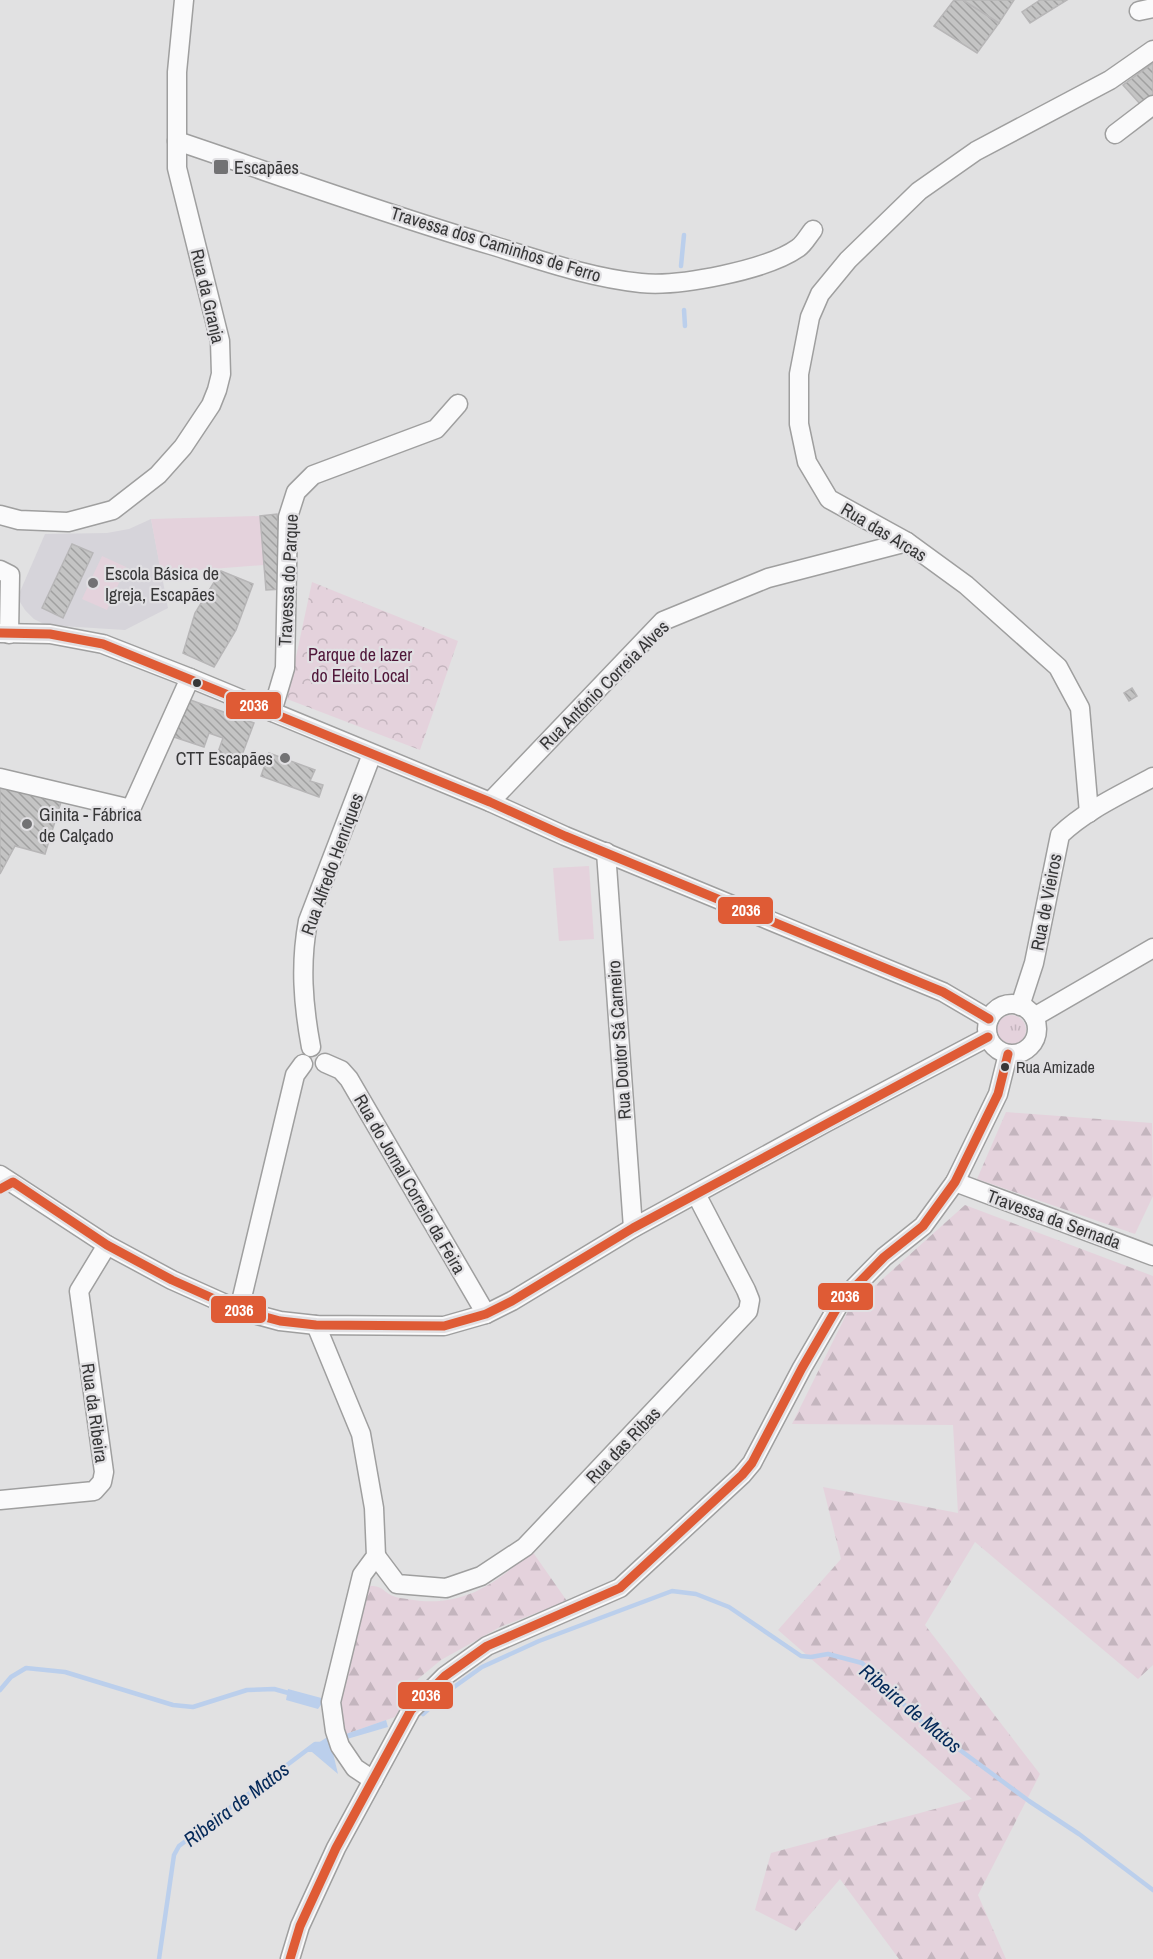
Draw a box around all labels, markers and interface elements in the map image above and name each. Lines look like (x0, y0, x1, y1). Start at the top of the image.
place label: Escapães (234, 155, 299, 180)
marker: Escapães (212, 158, 230, 176)
street label: Travessa dos Caminhos de Ferro (388, 200, 604, 288)
street label: Rua da Granja (185, 246, 231, 346)
street label: Rua das Arcas (836, 497, 932, 567)
street label: Travessa do Parque (272, 513, 304, 647)
place label: Escola Básica de Igreja, Escapães (105, 561, 219, 607)
marker: Escola Básica de Igreja, Escapães (86, 576, 100, 590)
street label: Rua António Correia Alves (534, 615, 674, 755)
park label: Parque de lazer do Eleito Local (308, 642, 412, 688)
unlabelled marker (191, 677, 203, 689)
line badge: 2036 (225, 691, 282, 720)
text: 2036 (239, 694, 269, 716)
place label: CTT Escapães (176, 746, 273, 771)
marker: CTT Escapães (278, 751, 292, 765)
street label: Rua Alfredo Henriques (295, 790, 369, 938)
place label: Ginita - Fábrica de Calçado (39, 802, 142, 848)
marker: Ginita - Fábrica de Calçado (20, 817, 34, 831)
street label: Rua de Vieiros (1024, 851, 1068, 953)
line badge: 2036 (717, 896, 774, 925)
text: 2036 (731, 899, 761, 921)
street label: Rua Doutor Sá Carneiro (601, 960, 637, 1120)
place label: Rua Amizade (1016, 1056, 1095, 1078)
marker: Rua Amizade (999, 1061, 1011, 1073)
street label: Rua do Jornal Correio da Feira (348, 1090, 472, 1278)
street label: Travessa da Sernada (984, 1183, 1124, 1255)
line badge: 2036 (817, 1282, 874, 1311)
text: 2036 (830, 1285, 860, 1307)
line badge: 2036 (210, 1295, 267, 1324)
text: 2036 (224, 1299, 254, 1321)
street label: Rua da Ribeira (76, 1362, 114, 1464)
street label: Rua das Ribas (580, 1401, 666, 1489)
water label: Ribeira de Matos (854, 1657, 968, 1759)
line badge: 2036 (397, 1681, 454, 1710)
text: 2036 (411, 1684, 441, 1706)
water label: Ribeira de Matos (178, 1755, 294, 1853)

